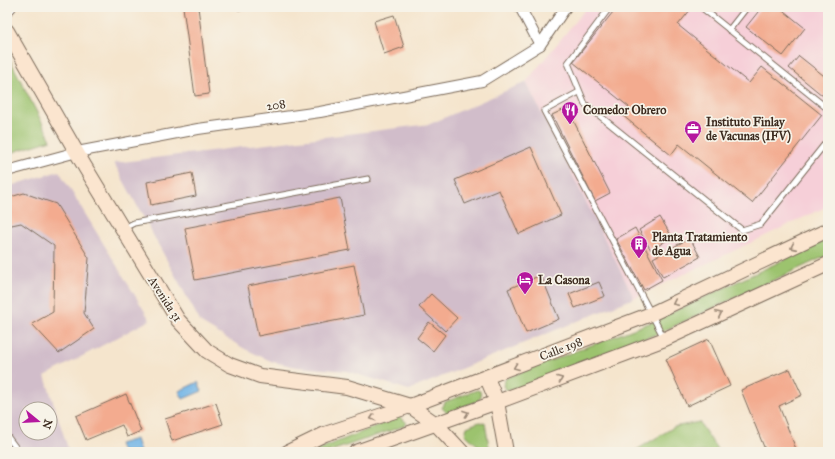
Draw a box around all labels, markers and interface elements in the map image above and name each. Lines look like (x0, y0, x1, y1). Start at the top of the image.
street label: 208 (265, 97, 287, 113)
restaurant icon: Comedor Obrero (560, 100, 580, 125)
place label: Comedor Obrero (583, 103, 666, 117)
place label: Instituto Finlay de Vacunas (IFV) (706, 115, 791, 144)
office icon: Instituto Finlay de Vacunas (IFV) (683, 119, 703, 144)
place label: Planta Tratamiento de Agua (652, 230, 748, 259)
building icon: Planta Tratamiento de Agua (629, 234, 649, 259)
one-way arrow (789, 242, 797, 250)
hotel icon: La Casona (515, 270, 535, 295)
street label: Avenida 31 (145, 273, 185, 324)
place label: La Casona (538, 273, 591, 287)
one-way arrow (672, 298, 680, 306)
one-way arrow (715, 311, 722, 319)
street label: Calle 198 (538, 334, 584, 364)
one-way arrow (512, 362, 519, 370)
one-way arrow (556, 375, 563, 383)
north arrow (18, 401, 58, 441)
one-way arrow (463, 410, 470, 418)
one-way arrow (370, 414, 377, 422)
text: N (39, 417, 55, 431)

